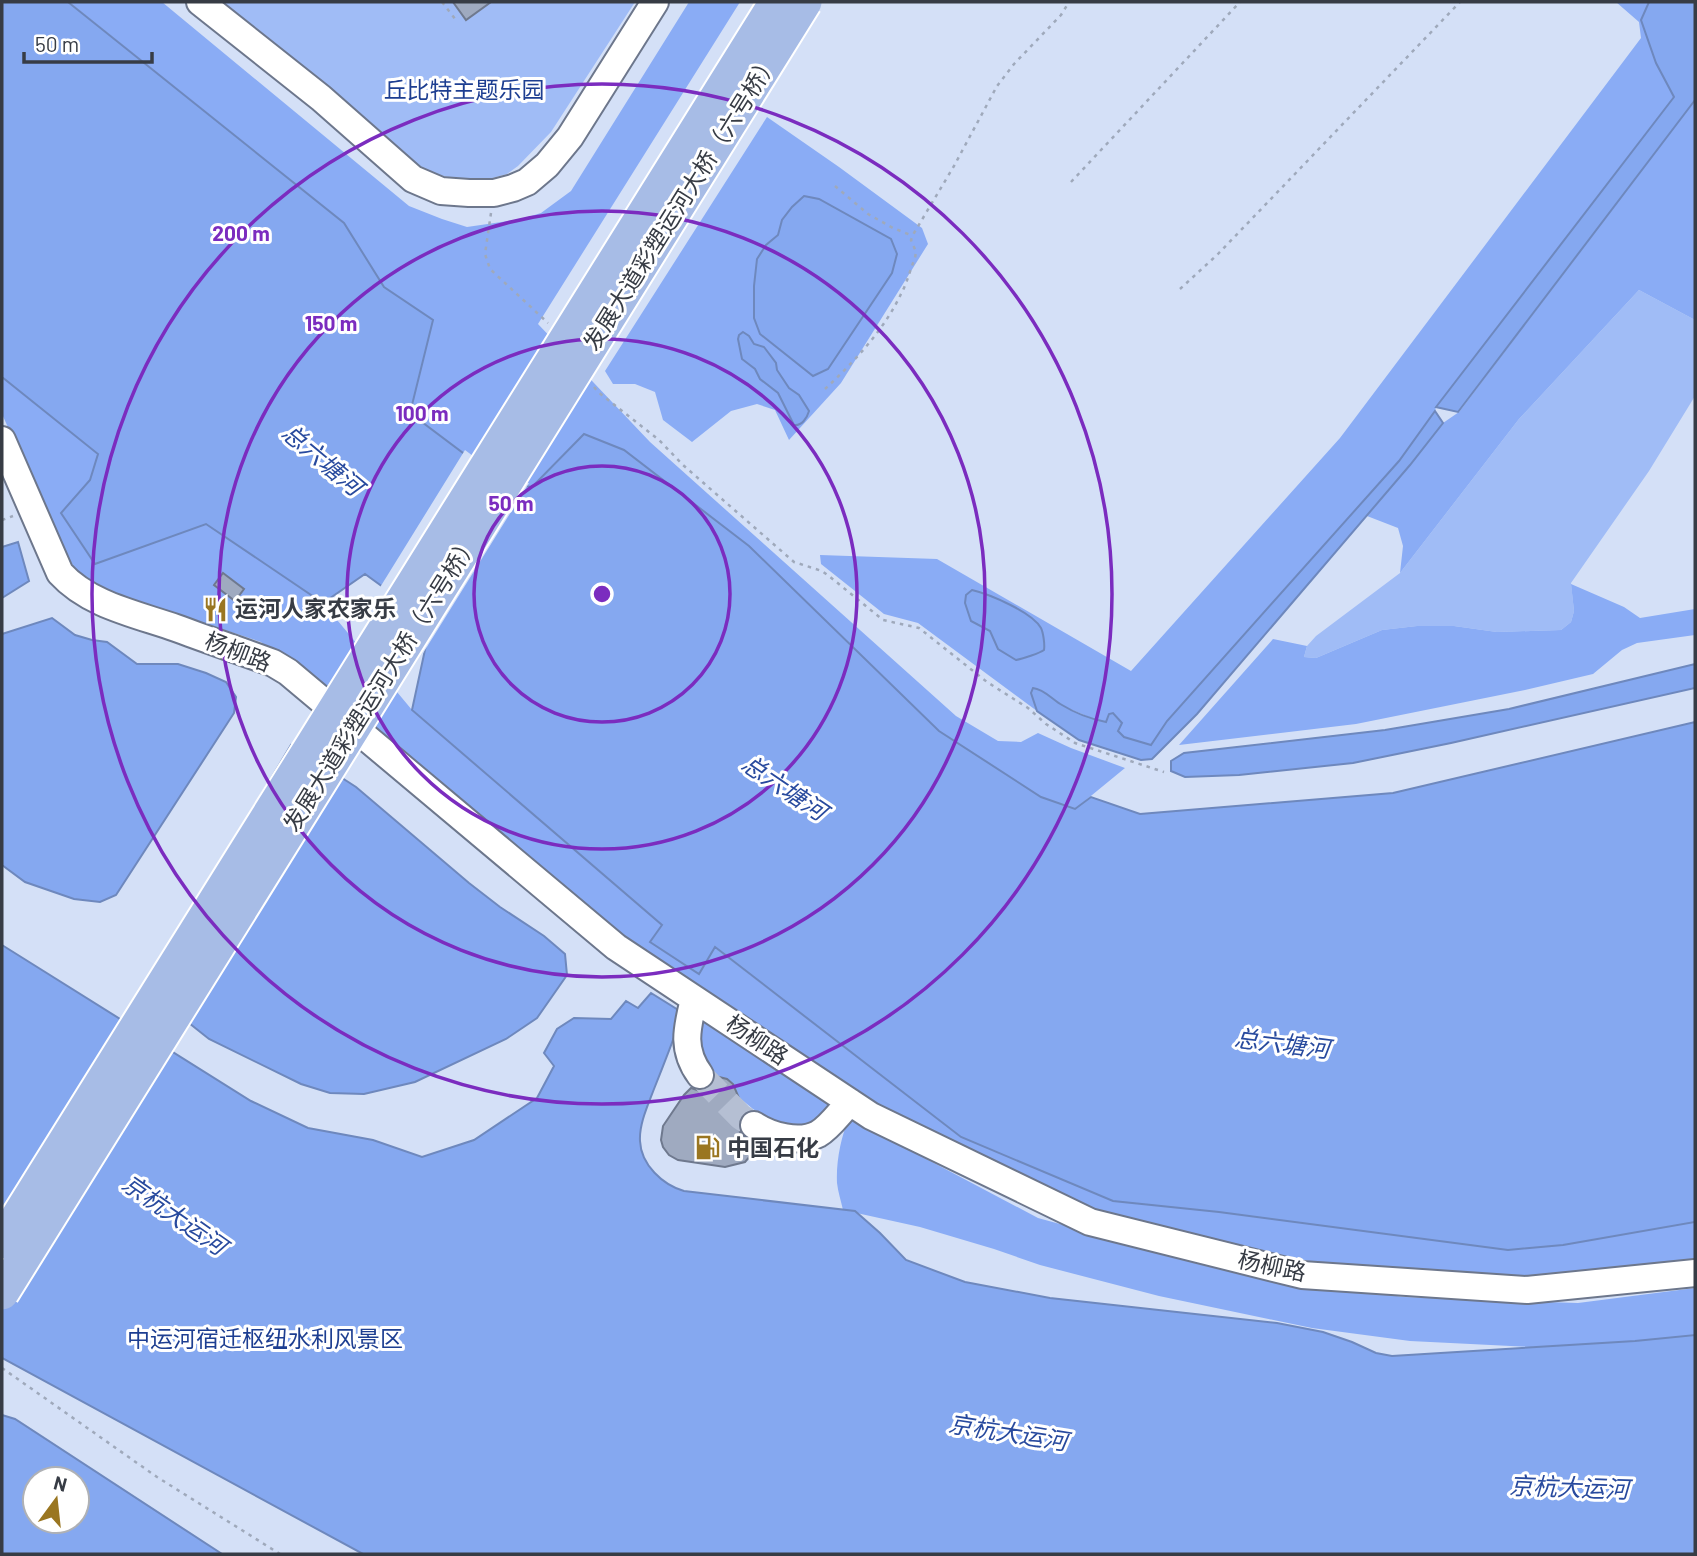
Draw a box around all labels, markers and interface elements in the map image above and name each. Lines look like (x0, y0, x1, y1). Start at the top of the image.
scale bar (24, 21, 152, 65)
text: 50 m (35, 31, 79, 56)
street label: 发展大道彩塑运河大桥（六号桥） (577, 48, 783, 355)
park label: 丘比特主题乐园 (384, 75, 545, 103)
text: 200 m (212, 220, 270, 245)
text: 150 m (305, 310, 357, 335)
text: 100 m (395, 400, 449, 425)
water label: 总六塘河 (277, 417, 372, 503)
text: 50 m (488, 490, 534, 515)
street label: 发展大道彩塑运河大桥（六号桥） (277, 529, 483, 836)
centre of rings (590, 582, 614, 606)
place label: 运河人家农家乐 (235, 594, 396, 622)
restaurant icon: 运河人家农家乐 (201, 595, 229, 623)
street label: 杨柳路 (201, 626, 276, 677)
water label: 总六塘河 (737, 748, 836, 828)
street label: 杨柳路 (721, 1008, 794, 1070)
water label: 总六塘河 (1233, 1022, 1336, 1063)
place label: 中国石化 (727, 1133, 819, 1161)
fuel station icon: 中国石化 (693, 1134, 721, 1162)
water label: 京杭大运河 (117, 1167, 236, 1262)
street label: 杨柳路 (1236, 1244, 1309, 1286)
park label: 中运河宿迁枢纽水利风景区 (127, 1324, 403, 1352)
water label: 京杭大运河 (947, 1408, 1074, 1456)
north arrow (21, 1465, 91, 1535)
text: N (51, 1470, 70, 1496)
water label: 京杭大运河 (1509, 1470, 1634, 1503)

